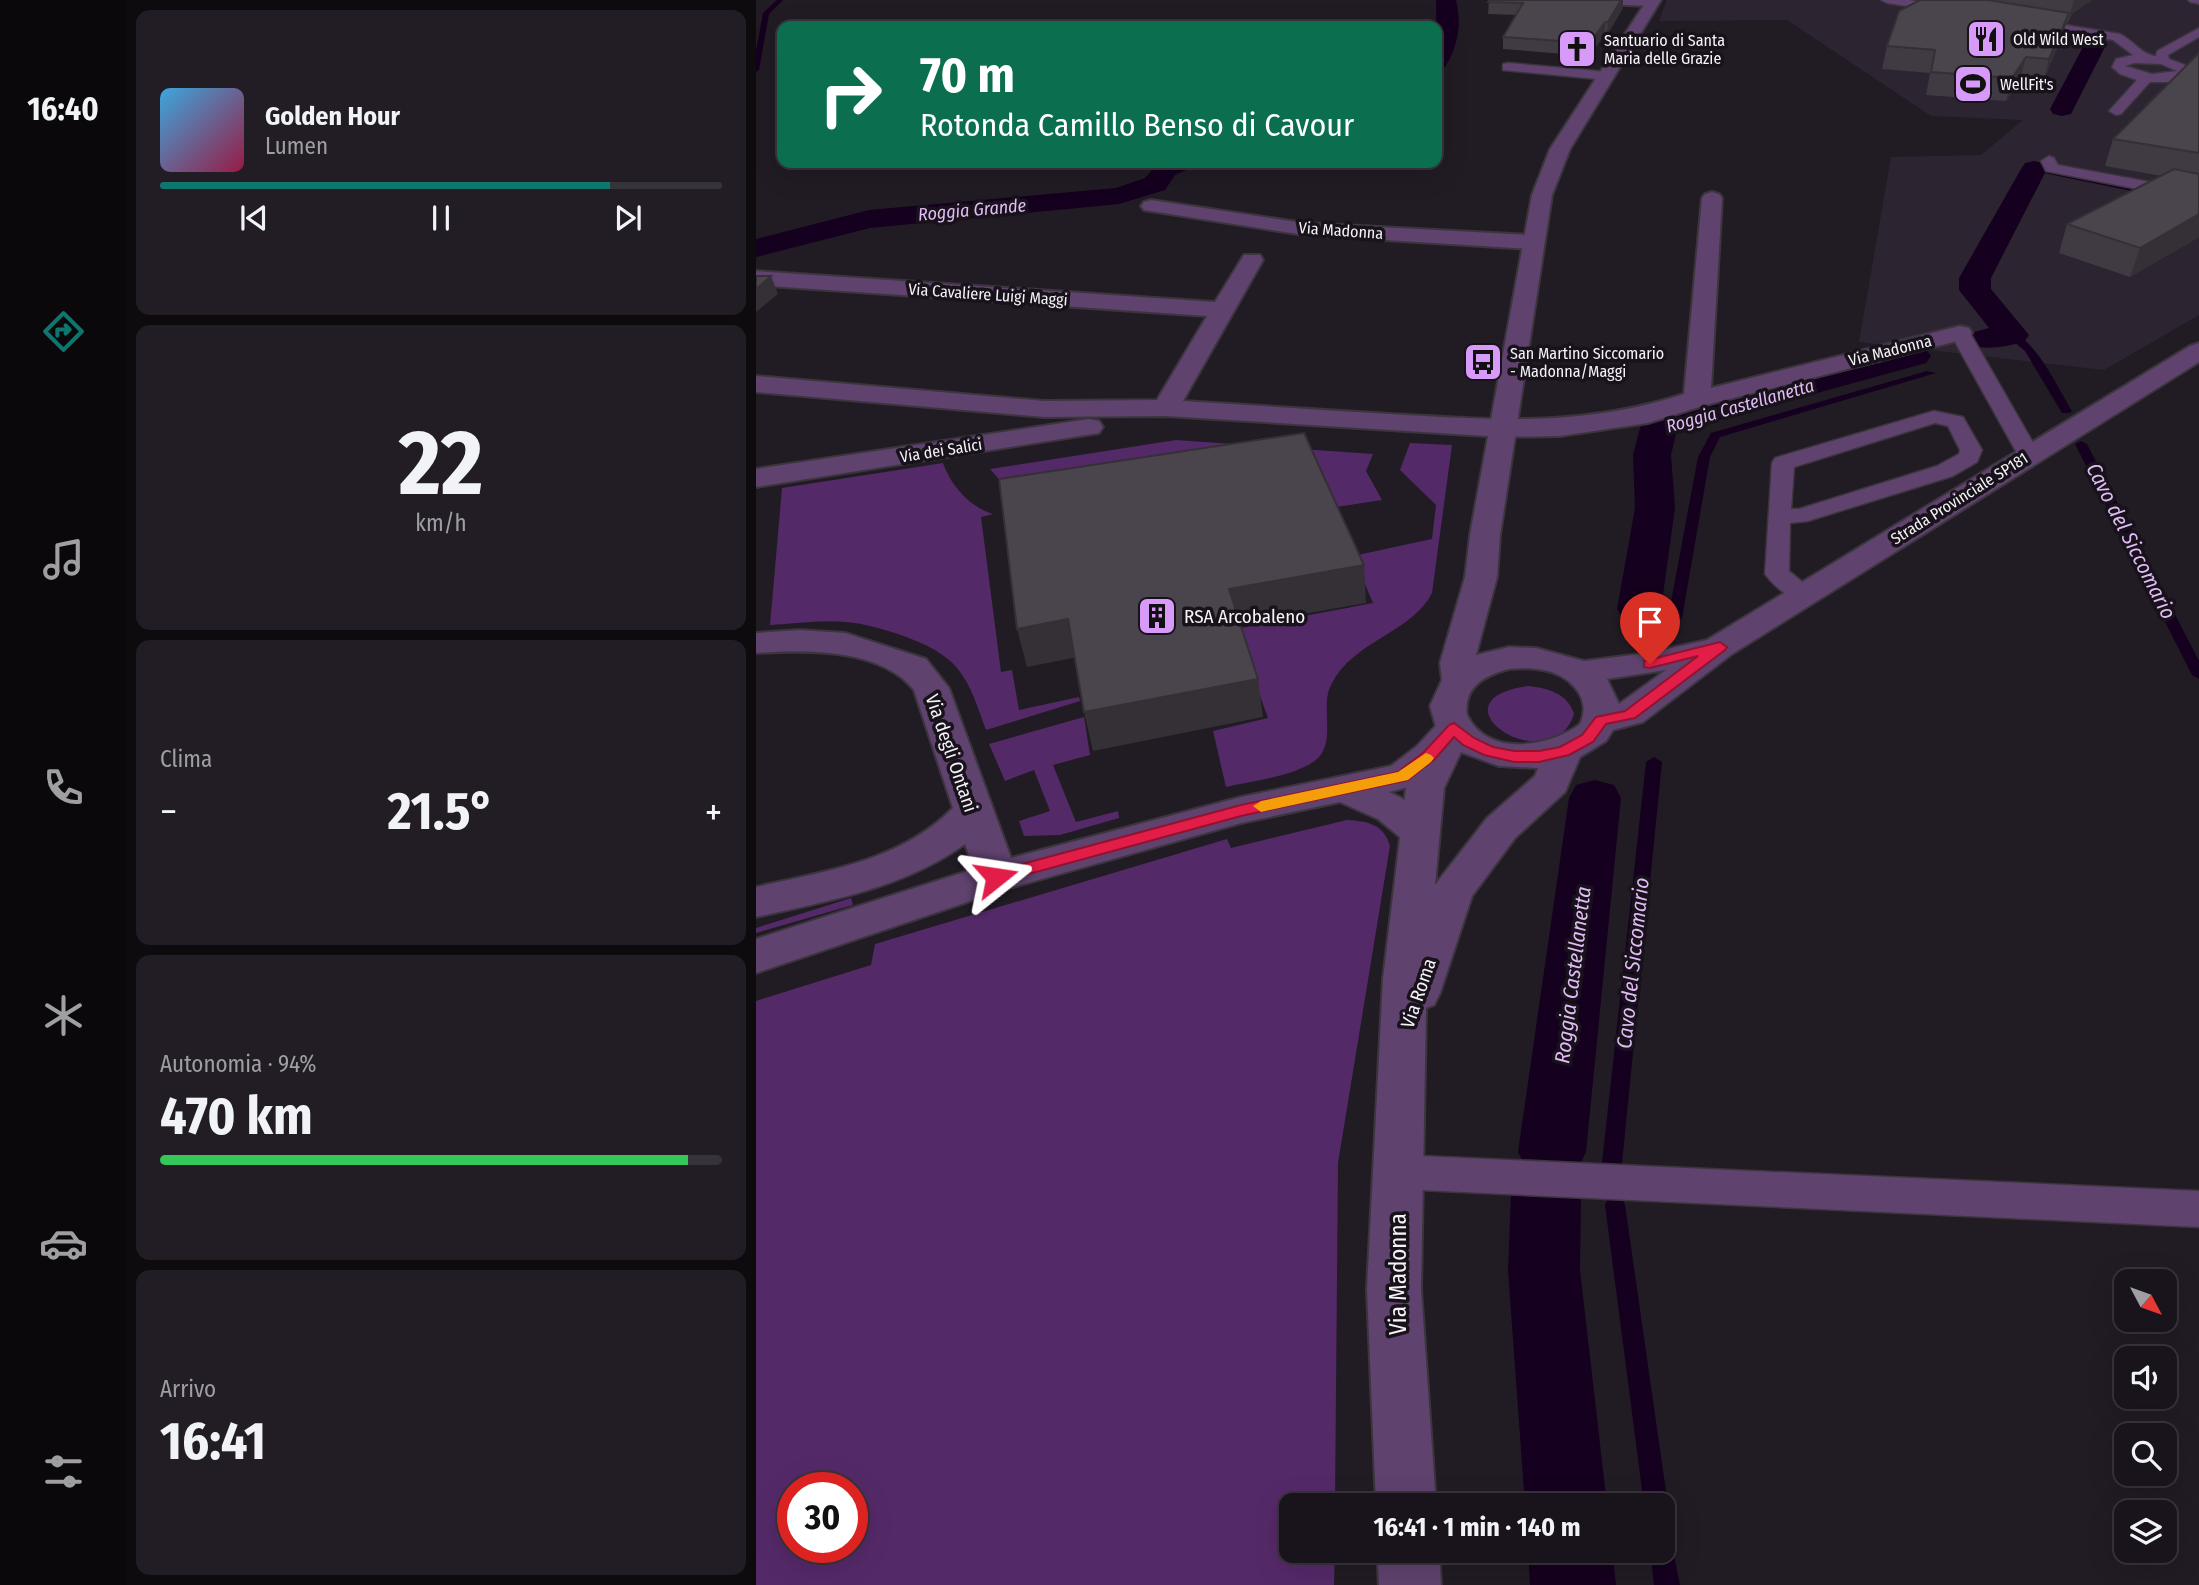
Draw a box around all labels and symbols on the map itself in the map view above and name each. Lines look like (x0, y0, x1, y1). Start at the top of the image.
restaurant icon: Old Wild West (1965, 18, 2007, 60)
church icon: Santuario di Santa Maria delle Grazie (1556, 28, 1598, 70)
place label: Old Wild West (2013, 30, 2105, 49)
place label: Santuario di Santa Maria delle Grazie (1604, 31, 1725, 68)
sports icon: WellFit's (1952, 63, 1994, 105)
place label: WellFit's (2000, 75, 2054, 94)
water label: Roggia Grande (917, 194, 1028, 226)
street label: Via Madonna (1298, 218, 1384, 243)
street label: Via Cavaliere Luigi Maggi (908, 279, 1068, 310)
street label: Via Madonna (1847, 331, 1934, 370)
bus stop icon: San Martino Siccomario - Madonna/Maggi (1462, 341, 1504, 383)
place label: San Martino Siccomario - Madonna/Maggi (1510, 344, 1664, 381)
water label: Roggia Castellanetta (1664, 374, 1816, 438)
street label: Via dei Salici (899, 435, 983, 466)
street label: Strada Provinciale SP181 (1887, 448, 2031, 548)
water label: Cavo del Siccomario (2080, 459, 2182, 623)
pin (1620, 592, 1680, 664)
building icon: RSA Arcobaleno (1136, 595, 1178, 637)
place label: RSA Arcobaleno (1184, 605, 1305, 628)
street label: Via degli Ontani (921, 691, 982, 815)
position arrow (959, 840, 1033, 914)
water label: Cavo del Siccomario (1611, 876, 1655, 1050)
water label: Roggia Castellanetta (1549, 885, 1597, 1065)
street label: Via Roma (1396, 955, 1441, 1031)
street label: Via Madonna (1384, 1213, 1412, 1335)
north arrow (2114, 1269, 2177, 1332)
speed limit sign: 30 (777, 1472, 868, 1563)

